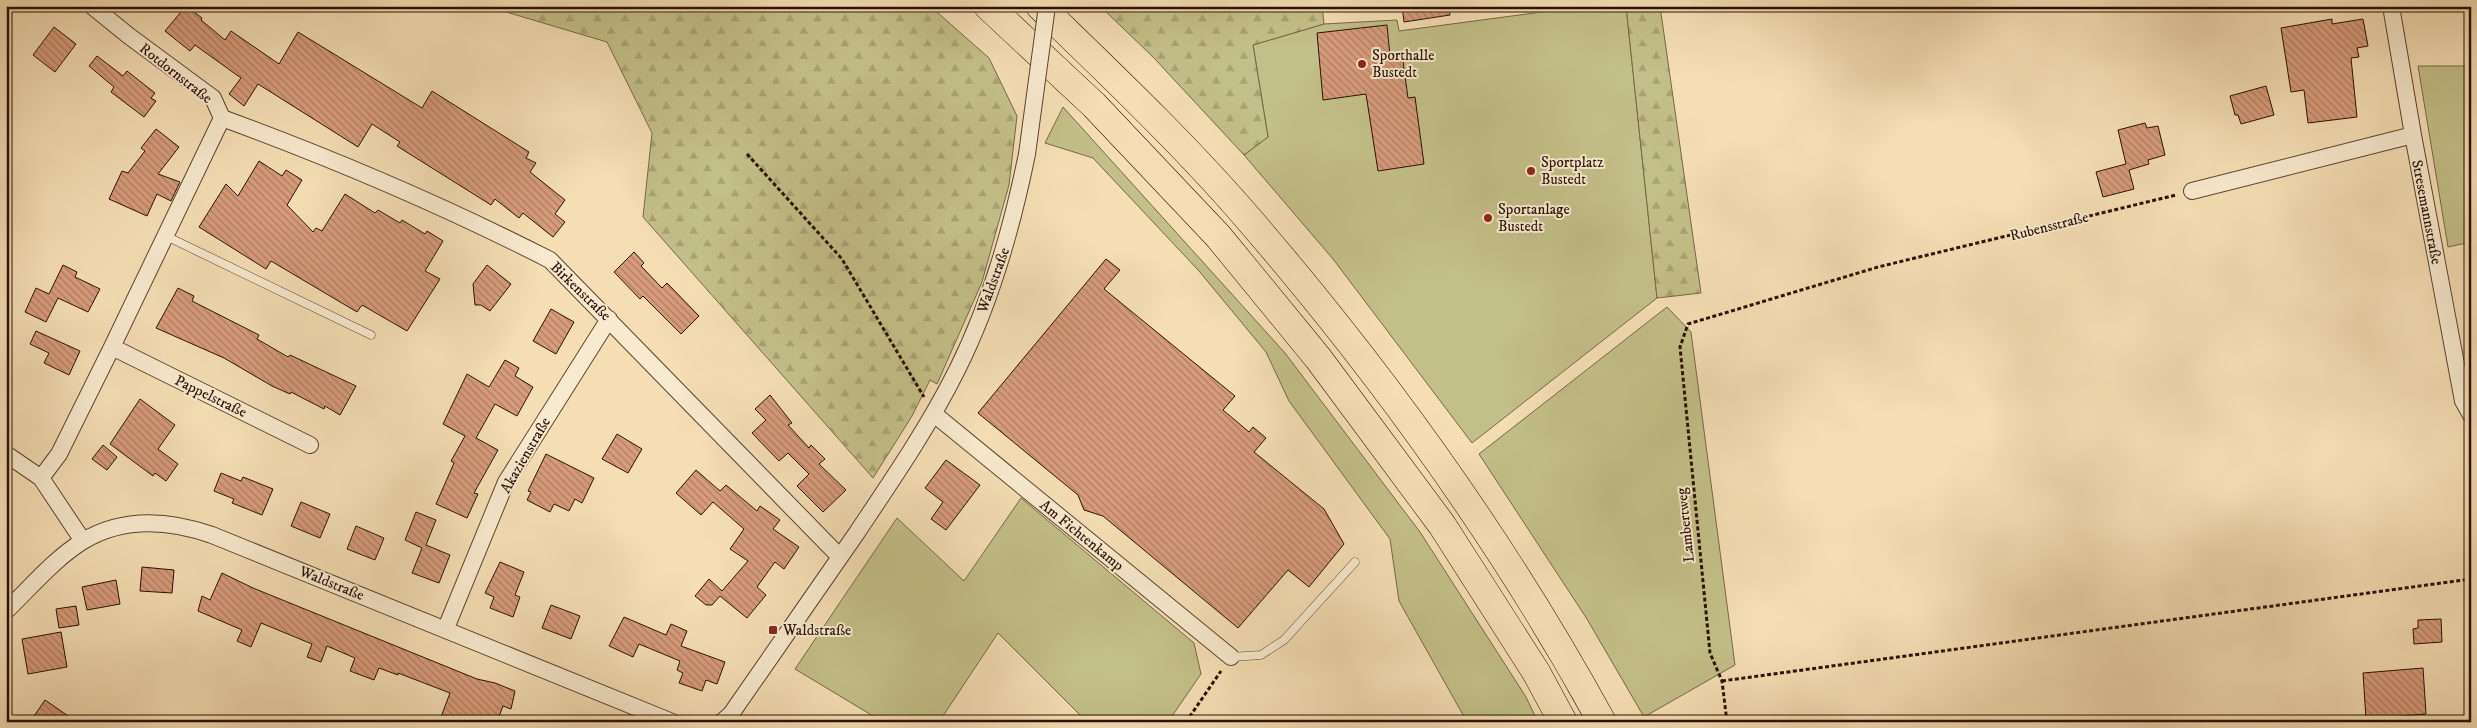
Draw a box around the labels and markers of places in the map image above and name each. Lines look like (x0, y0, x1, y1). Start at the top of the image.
place label: Sporthalle Bustedt (1372, 46, 1434, 82)
marker: Sporthalle Bustedt (1356, 58, 1368, 70)
place label: Sportplatz Bustedt (1541, 153, 1604, 189)
marker: Sportplatz Bustedt (1525, 165, 1537, 177)
place label: Sportanlage Bustedt (1498, 200, 1570, 236)
marker: Sportanlage Bustedt (1482, 212, 1494, 224)
place label: Waldstraße (782, 621, 851, 640)
marker: Waldstraße (767, 624, 779, 636)

